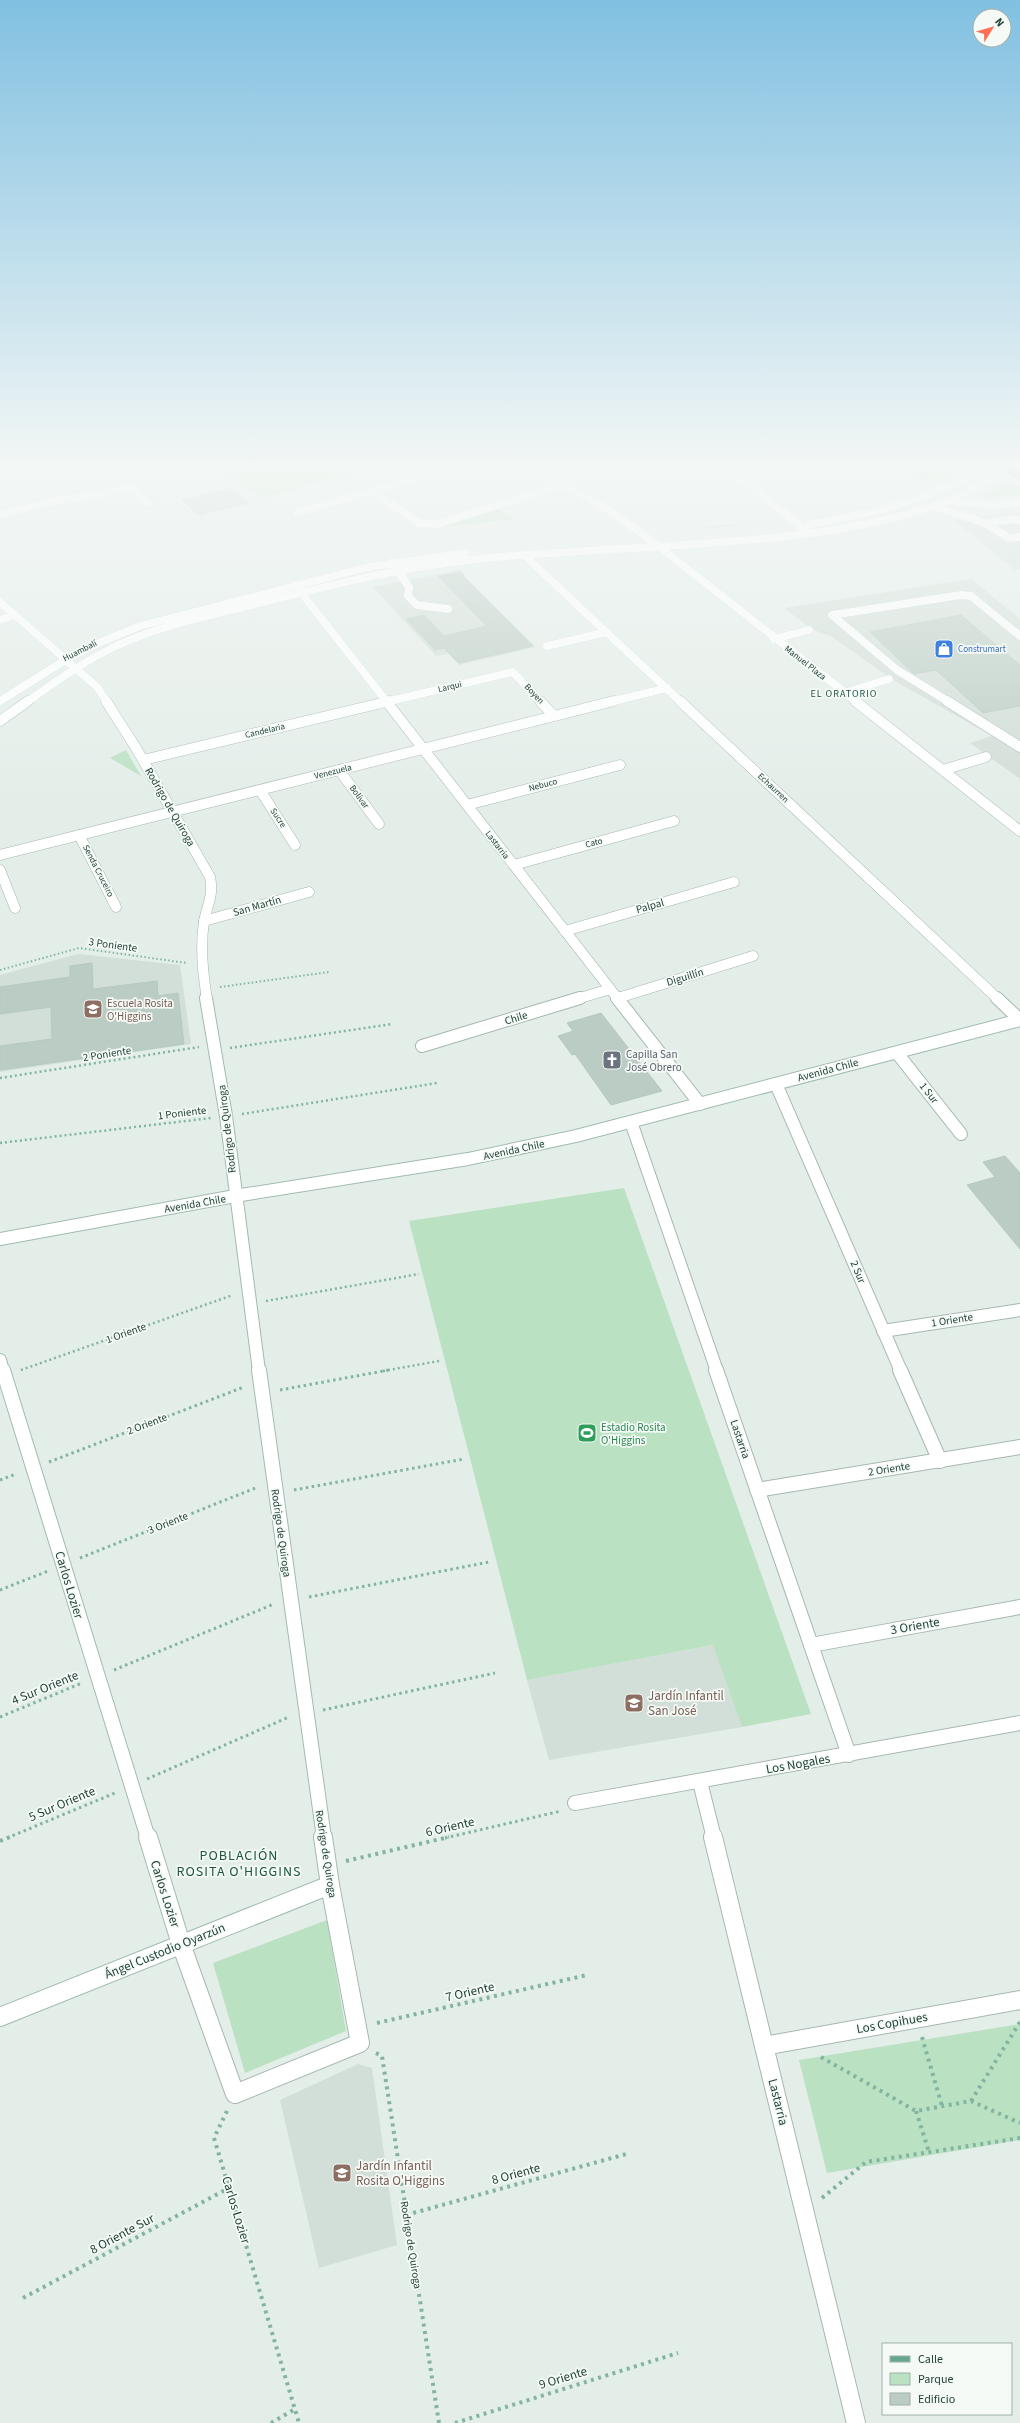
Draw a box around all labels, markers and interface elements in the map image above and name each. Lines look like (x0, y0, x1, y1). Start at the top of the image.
north arrow (972, 8, 1012, 48)
text: N (991, 15, 1008, 30)
street label: Huambalí (61, 637, 100, 665)
shop icon: Construmart (933, 638, 955, 660)
street label: Manuel Plaza (781, 643, 829, 683)
place label: Construmart (958, 643, 1006, 656)
street label: Larqui (437, 678, 463, 696)
street label: Boyen (521, 681, 547, 707)
district label: EL ORATORIO (810, 687, 878, 701)
street label: Candelaria (244, 720, 286, 742)
street label: Venezuela (313, 761, 353, 783)
street label: Rodrigo de Quiroga (141, 765, 199, 849)
street label: Echaurren (754, 770, 792, 806)
street label: Nebuco (527, 775, 559, 795)
street label: Bolívar (346, 783, 373, 812)
street label: Sucre (267, 806, 290, 831)
street label: Lastarria (482, 828, 512, 862)
street label: Cato (584, 834, 604, 852)
street label: Senda Cruceiro (79, 843, 117, 900)
street label: San Martín (231, 892, 283, 920)
street label: Palpal (634, 895, 666, 917)
street label: 3 Poniente (88, 934, 139, 956)
street label: Diguillín (665, 964, 705, 990)
place label: Escuela Rosita O'Higgins (107, 996, 173, 1024)
school or university icon: Escuela Rosita O'Higgins (82, 998, 104, 1020)
street label: Chile (503, 1007, 530, 1029)
street label: 2 Poniente (82, 1043, 133, 1065)
place label: Capilla San José Obrero (626, 1047, 682, 1075)
church icon: Capilla San José Obrero (601, 1049, 623, 1071)
street label: Avenida Chile (796, 1055, 861, 1085)
street label: 1 Sur (916, 1079, 942, 1107)
street label: Rodrigo de Quiroga (214, 1084, 240, 1174)
street label: 1 Poniente (157, 1103, 208, 1123)
street label: Avenida Chile (482, 1136, 547, 1164)
street label: Avenida Chile (163, 1191, 227, 1217)
street label: 2 Sur (847, 1258, 870, 1286)
street label: 1 Oriente (930, 1309, 974, 1331)
street label: 1 Oriente (104, 1319, 149, 1347)
street label: 2 Oriente (125, 1409, 170, 1439)
street label: Lastarria (726, 1418, 754, 1460)
place label: Estadio Rosita O'Higgins (601, 1420, 666, 1448)
sports icon: Estadio Rosita O'Higgins (576, 1422, 598, 1444)
street label: 2 Oriente (867, 1458, 911, 1480)
street label: Rodrigo de Quiroga (267, 1488, 295, 1578)
street label: 3 Oriente (146, 1508, 191, 1538)
street label: Carlos Lozier (50, 1549, 88, 1621)
street label: 3 Oriente (889, 1613, 941, 1639)
street label: 4 Sur Oriente (9, 1666, 81, 1710)
place label: Jardín Infantil San José (648, 1687, 724, 1720)
school or university icon: Jardín Infantil San José (623, 1692, 645, 1714)
street label: Los Nogales (765, 1749, 832, 1778)
street label: 5 Sur Oriente (26, 1782, 98, 1826)
street label: Rodrigo de Quiroga (312, 1809, 340, 1899)
street label: 6 Oriente (424, 1813, 476, 1841)
district label: POBLACIÓN ROSITA O'HIGGINS (177, 1846, 301, 1882)
street label: Carlos Lozier (146, 1858, 184, 1930)
street label: Ángel Custodio Oyarzún (102, 1919, 228, 1983)
street label: 7 Oriente (444, 1978, 496, 2006)
street label: Los Copihues (855, 2008, 930, 2038)
street label: Lastarria (764, 2077, 792, 2127)
place label: Jardín Infantil Rosita O'Higgins (356, 2157, 445, 2190)
street label: 8 Oriente (490, 2159, 542, 2189)
school or university icon: Jardín Infantil Rosita O'Higgins (331, 2162, 353, 2184)
street label: Carlos Lozier (217, 2174, 255, 2246)
street label: Rodrigo de Quiroga (397, 2200, 425, 2290)
street label: 8 Oriente Sur (87, 2209, 158, 2259)
legend (882, 2343, 1012, 2415)
text: Calle (918, 2351, 943, 2368)
street label: 9 Oriente (537, 2362, 589, 2394)
text: Parque (918, 2371, 954, 2388)
text: Edificio (918, 2391, 955, 2408)

